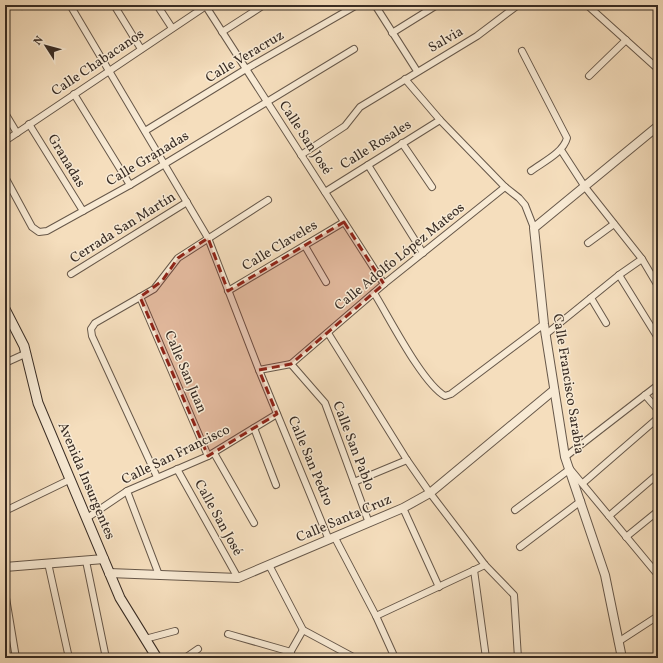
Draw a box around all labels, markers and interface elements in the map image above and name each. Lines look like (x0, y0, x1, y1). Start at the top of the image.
street label: Salvia (425, 22, 467, 58)
street label: Calle Chabacanos (48, 25, 148, 101)
north arrow (26, 26, 66, 66)
street label: Calle Veracruz (202, 26, 288, 88)
text: N (31, 33, 48, 49)
street label: Calle San José (274, 97, 336, 179)
street label: Calle Rosales (337, 116, 415, 174)
street label: Calle Granadas (103, 127, 193, 191)
street label: Granadas (43, 131, 89, 191)
street label: Cerrada San Martín (66, 188, 180, 268)
street label: Calle Adolfo López Mateos (331, 199, 469, 315)
street label: Calle Claveles (239, 216, 321, 276)
street label: Calle Francisco Sarabia (548, 312, 588, 456)
street label: Calle San Juan (159, 328, 211, 416)
street label: Calle San Pablo (327, 399, 379, 493)
street label: Calle San Pedro (283, 413, 337, 509)
street label: Avenida Insurgentes (53, 419, 119, 543)
street label: Calle San Francisco (119, 420, 233, 490)
street label: Calle San José (189, 476, 247, 560)
street label: Calle Santa Cruz (294, 490, 394, 548)

